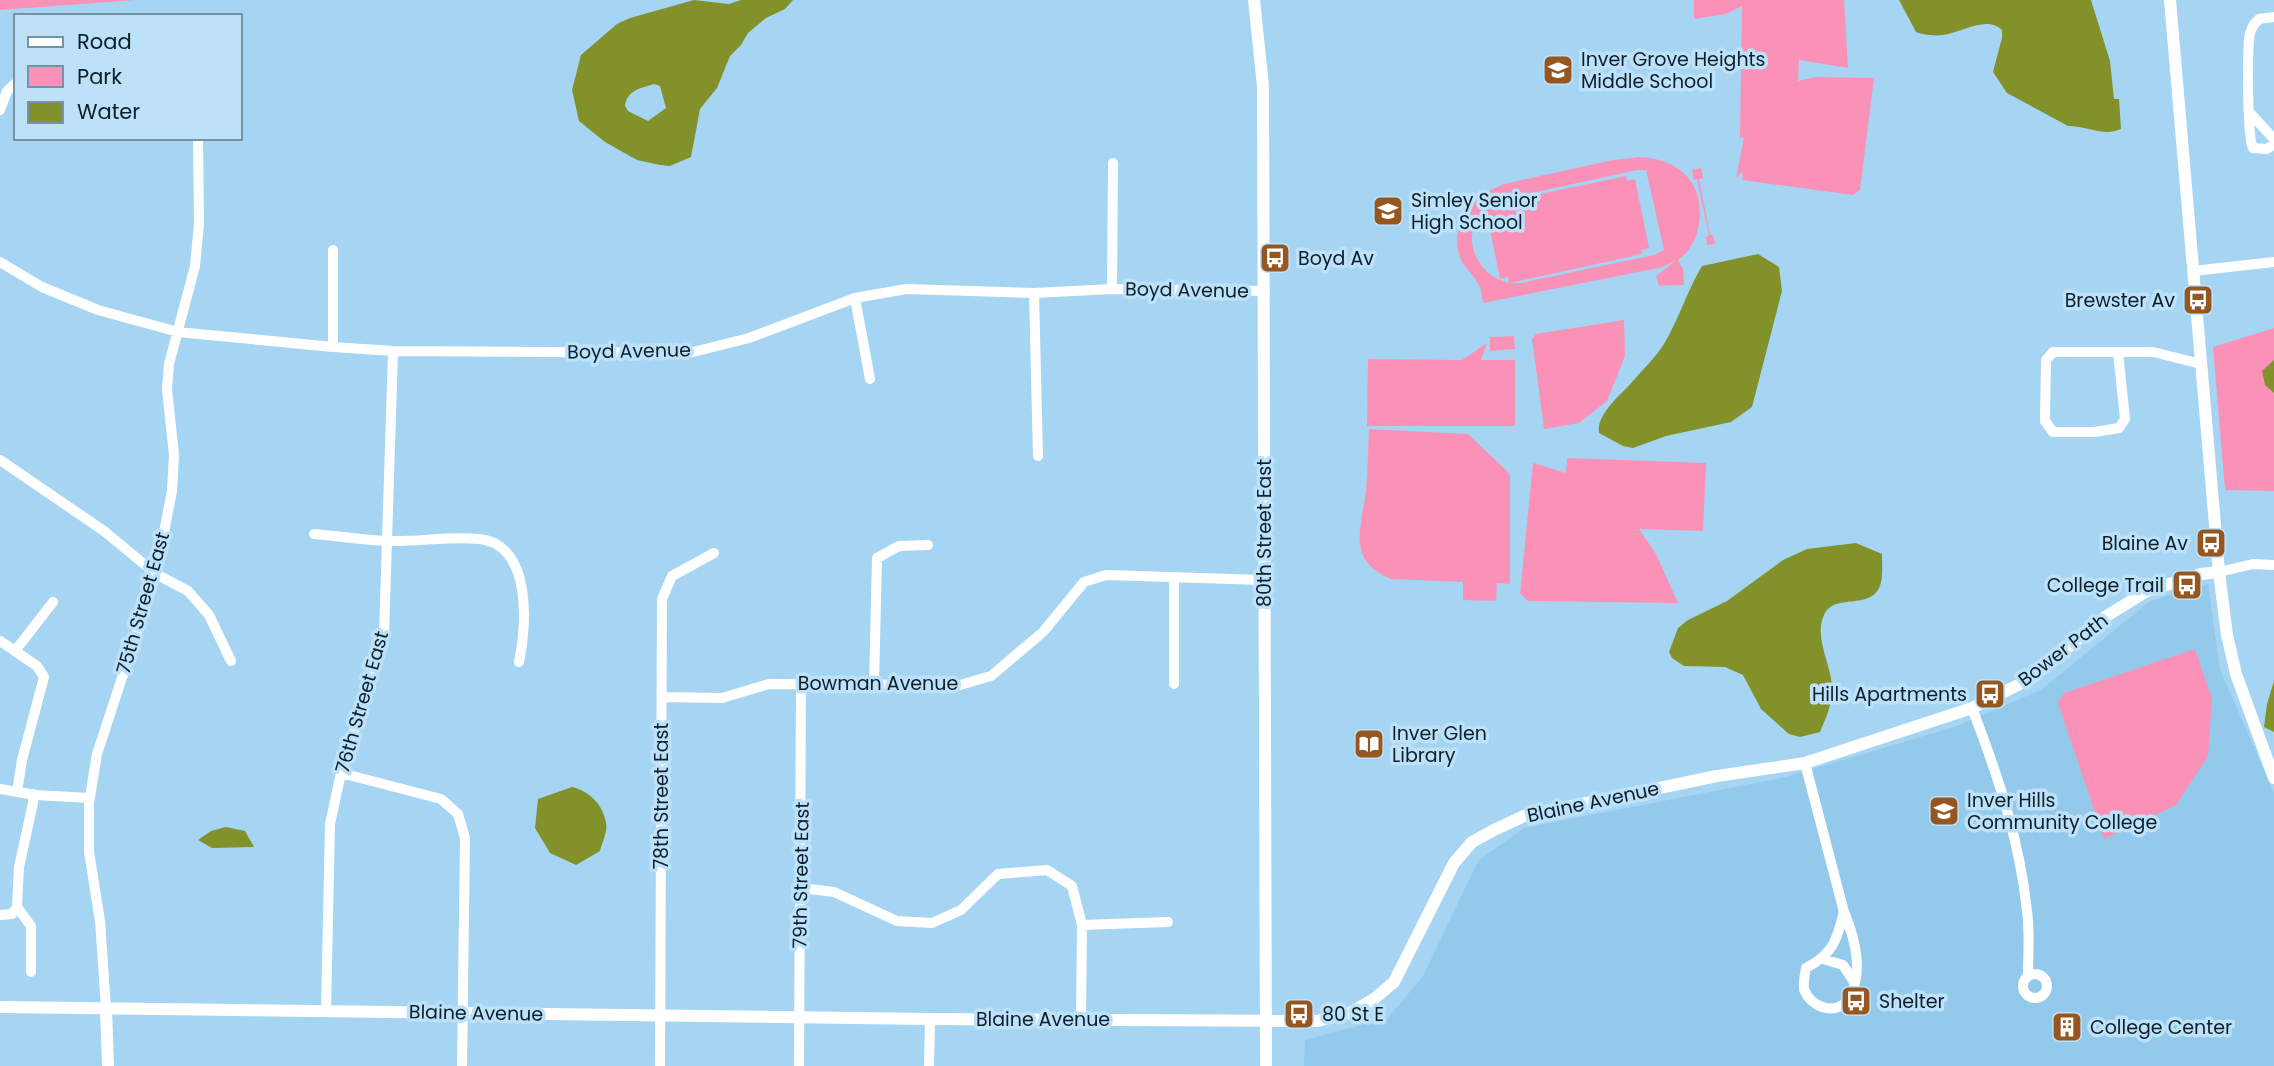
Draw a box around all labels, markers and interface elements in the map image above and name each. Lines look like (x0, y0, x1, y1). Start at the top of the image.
legend (14, 14, 242, 140)
text: Road (77, 27, 132, 56)
place label: Inver Grove Heights Middle School (1581, 46, 1765, 95)
school or university icon: Inver Grove Heights Middle School (1541, 53, 1575, 87)
text: Park (77, 62, 122, 91)
text: Water (77, 97, 140, 126)
place label: Simley Senior High School (1411, 187, 1538, 236)
school or university icon: Simley Senior High School (1371, 194, 1405, 228)
bus stop icon: Boyd Av (1258, 241, 1292, 275)
place label: Boyd Av (1298, 245, 1374, 272)
street label: Boyd Avenue (1125, 275, 1249, 305)
bus stop icon: Brewster Av (2181, 283, 2215, 317)
place label: Brewster Av (2065, 287, 2175, 314)
street label: Boyd Avenue (567, 336, 691, 366)
street label: 80th Street East (1251, 459, 1278, 607)
bus stop icon: Blaine Av (2194, 526, 2228, 560)
street label: 75th Street East (110, 529, 176, 677)
place label: Blaine Av (2102, 530, 2188, 557)
bus stop icon: College Trail (2170, 568, 2204, 602)
place label: College Trail (2047, 572, 2164, 599)
street label: Bower Path (2012, 607, 2114, 693)
street label: 76th Street East (329, 628, 395, 776)
street label: Bowman Avenue (798, 670, 958, 697)
bus stop icon: Hills Apartments (1973, 677, 2007, 711)
place label: Hills Apartments (1812, 681, 1967, 708)
place label: Inver Glen Library (1392, 720, 1487, 769)
street label: 78th Street East (648, 723, 675, 869)
library icon: Inver Glen Library (1352, 727, 1386, 761)
street label: Blaine Avenue (1525, 775, 1661, 829)
place label: Inver Hills Community College (1967, 787, 2157, 836)
school or university icon: Inver Hills Community College (1927, 794, 1961, 828)
street label: 79th Street East (786, 801, 816, 949)
bus stop icon: Shelter (1839, 984, 1873, 1018)
place label: Shelter (1879, 988, 1945, 1015)
bus stop icon: 80 St E (1282, 997, 1316, 1031)
street label: Blaine Avenue (409, 998, 543, 1028)
place label: 80 St E (1322, 1001, 1384, 1028)
street label: Blaine Avenue (976, 1006, 1110, 1033)
building icon: College Center (2050, 1010, 2084, 1044)
place label: College Center (2090, 1014, 2232, 1041)

